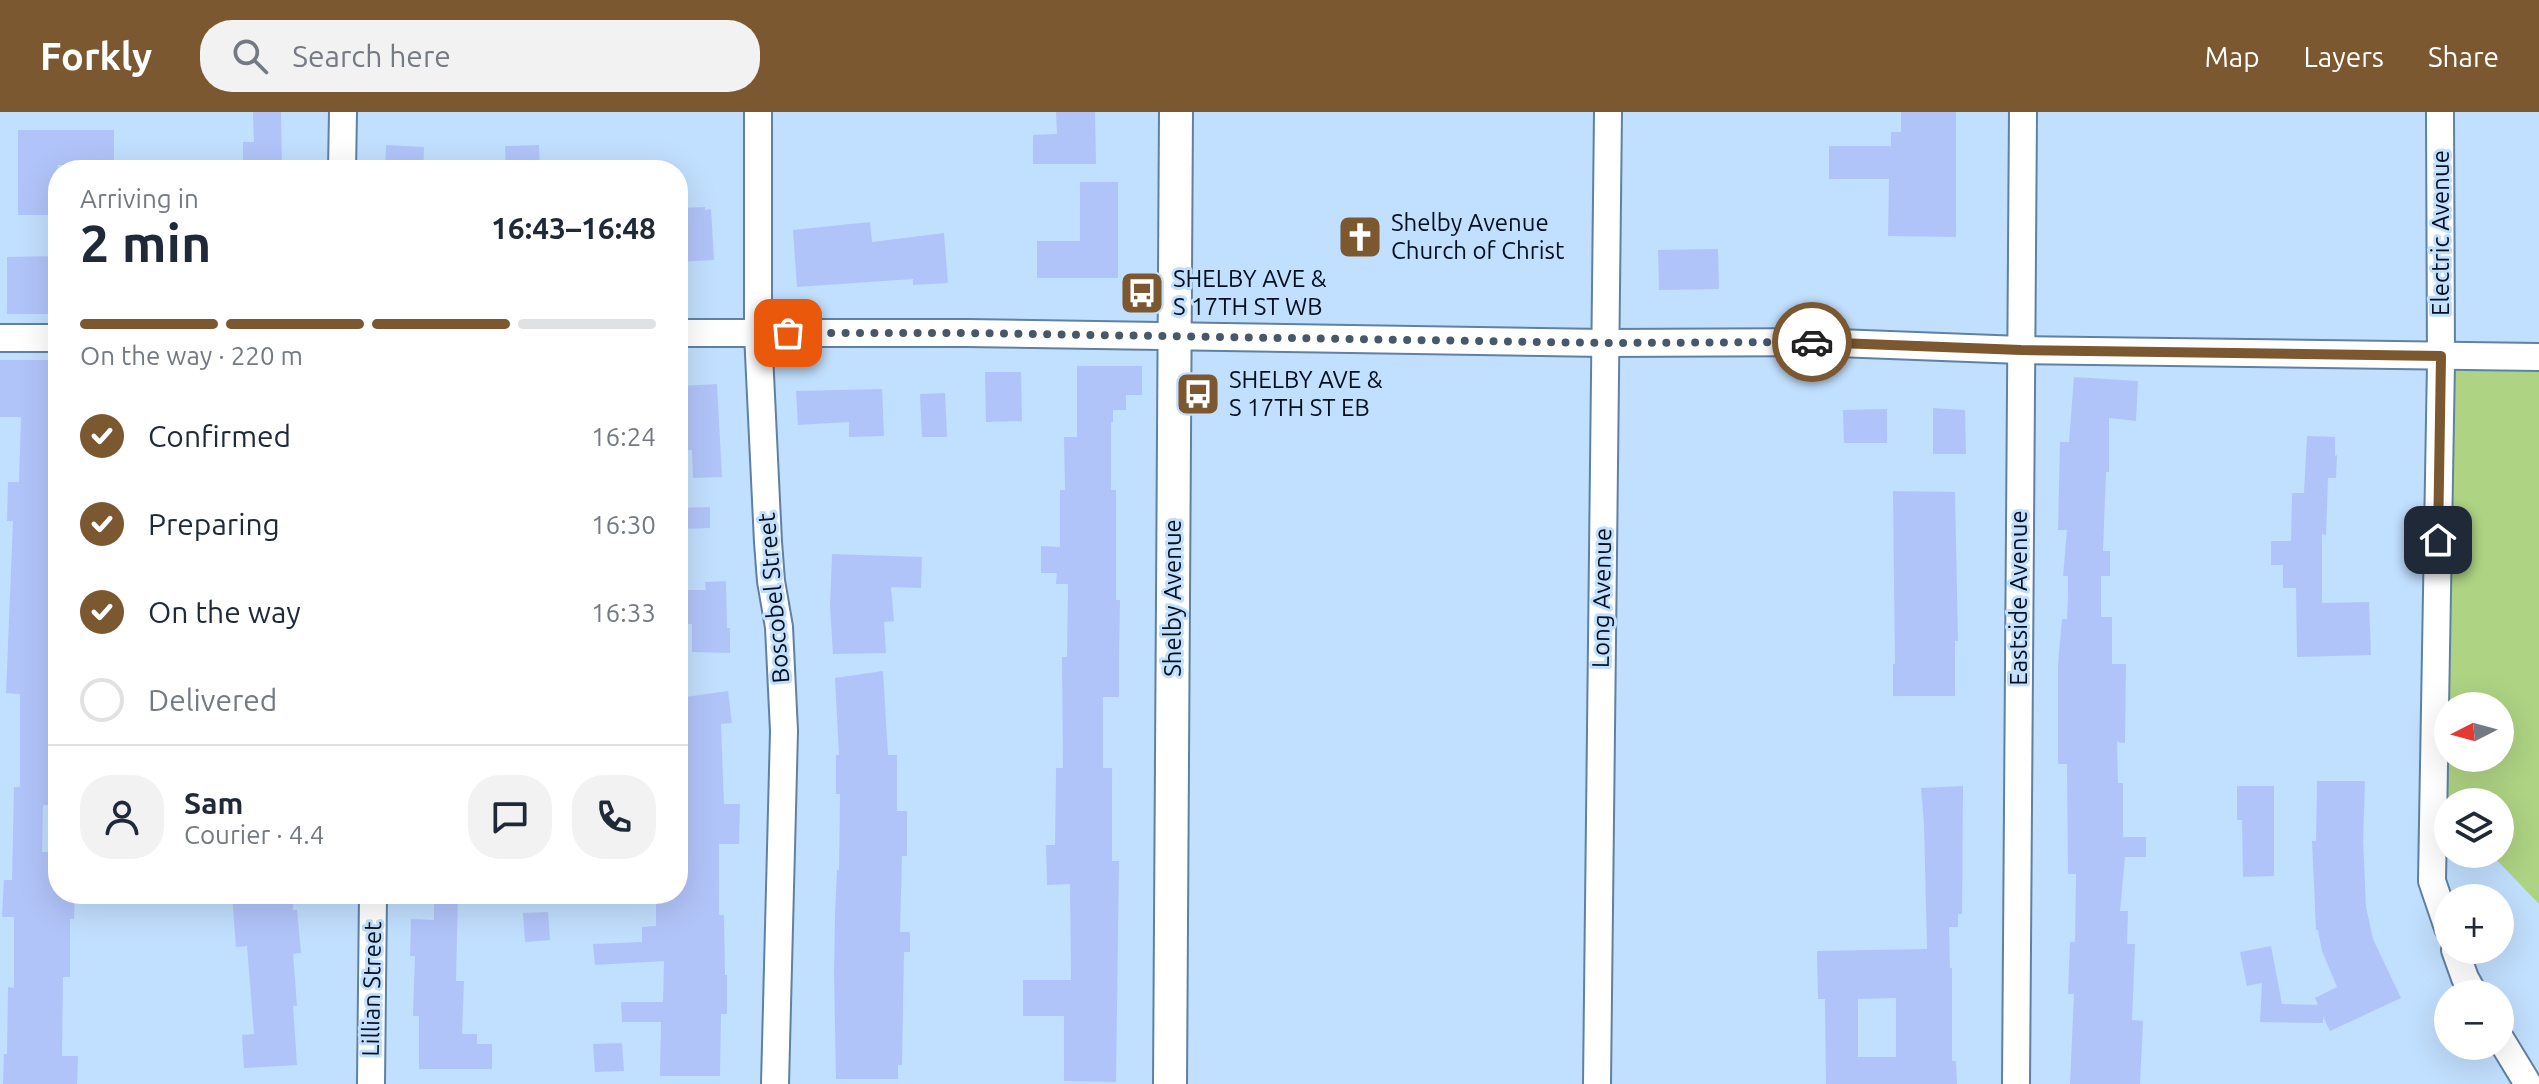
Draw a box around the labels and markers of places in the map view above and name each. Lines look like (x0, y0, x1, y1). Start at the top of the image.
place label: Shelby Avenue Church of Christ (1391, 209, 1565, 264)
church icon: Shelby Avenue Church of Christ (1336, 213, 1384, 261)
place label: SHELBY AVE & S 17TH ST WB (1173, 265, 1327, 320)
bus stop icon: SHELBY AVE & S 17TH ST WB (1118, 269, 1166, 317)
pin (754, 299, 822, 367)
place label: SHELBY AVE & S 17TH ST EB (1229, 366, 1383, 421)
bus stop icon: SHELBY AVE & S 17TH ST EB (1174, 370, 1222, 418)
pin (2404, 506, 2472, 574)

